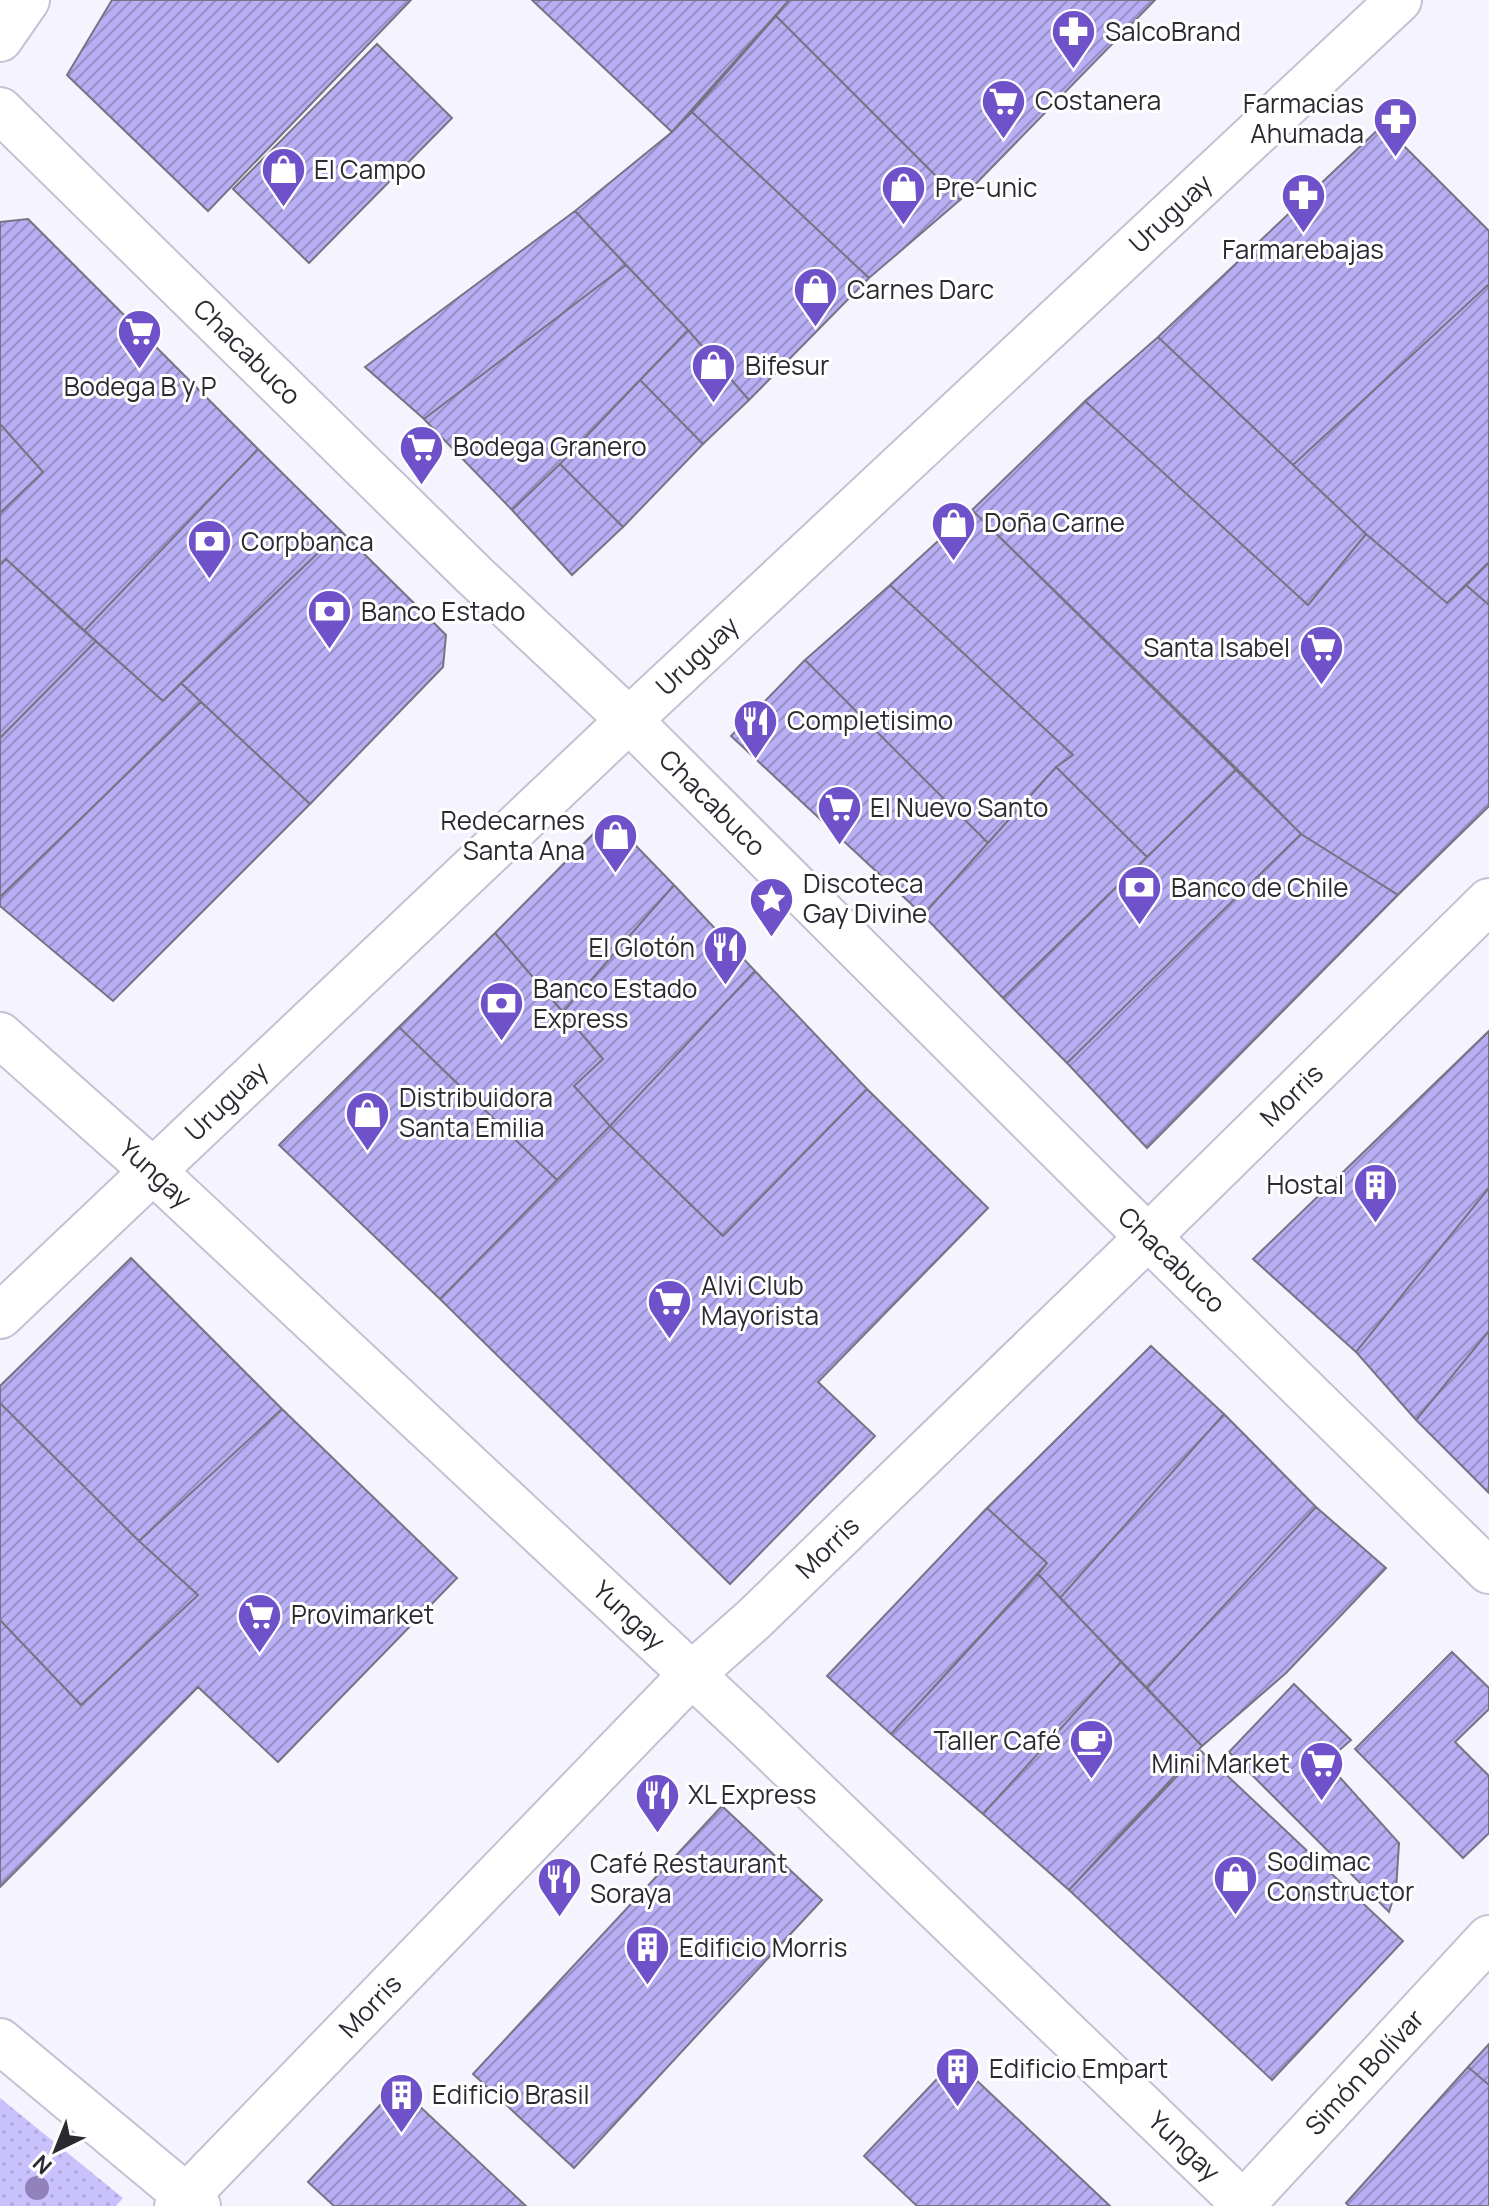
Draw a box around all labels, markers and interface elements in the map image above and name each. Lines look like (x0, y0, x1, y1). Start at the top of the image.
pharmacy icon: SalcoBrand (1050, 8, 1098, 71)
place label: SalcoBrand (1105, 13, 1241, 49)
supermarket icon: Costanera (980, 77, 1028, 140)
place label: Costanera (1035, 82, 1161, 118)
place label: Farmacias Ahumada (1243, 85, 1364, 151)
pharmacy icon: Farmacias Ahumada (1371, 95, 1419, 158)
shop icon: El Campo (259, 146, 307, 209)
place label: El Campo (314, 151, 426, 187)
shop icon: Pre-unic (880, 164, 928, 227)
street label: Uruguay (1121, 165, 1219, 261)
place label: Pre-unic (935, 169, 1037, 205)
pharmacy icon: Farmarebajas (1279, 171, 1327, 234)
place label: Farmarebajas (1222, 231, 1384, 267)
shop icon: Carnes Darc (792, 266, 840, 329)
place label: Carnes Darc (847, 271, 994, 307)
street label: Chacabuco (186, 291, 309, 413)
supermarket icon: Bodega B y P (116, 308, 164, 371)
shop icon: Bifesur (690, 342, 738, 405)
place label: Bifesur (745, 347, 829, 383)
place label: Bodega B y P (64, 368, 216, 404)
supermarket icon: Bodega Granero (398, 423, 446, 486)
place label: Bodega Granero (453, 428, 647, 464)
shop icon: Doña Carne (929, 499, 977, 562)
place label: Doña Carne (984, 504, 1125, 540)
bank icon: Corpbanca (186, 518, 234, 581)
place label: Corpbanca (241, 523, 374, 559)
bank icon: Banco Estado (306, 588, 354, 651)
place label: Banco Estado (361, 593, 525, 629)
street label: Uruguay (647, 607, 746, 703)
supermarket icon: Santa Isabel (1297, 624, 1345, 687)
place label: Santa Isabel (1143, 629, 1290, 665)
restaurant icon: Completisimo (732, 697, 780, 760)
place label: Completisimo (787, 702, 953, 738)
street label: Chacabuco (652, 741, 774, 864)
supermarket icon: El Nuevo Santo (815, 784, 863, 847)
place label: El Nuevo Santo (870, 789, 1048, 825)
place label: Redecarnes Santa Ana (440, 802, 585, 868)
shop icon: Redecarnes Santa Ana (592, 812, 640, 875)
bank icon: Banco de Chile (1116, 864, 1164, 927)
place label: Discoteca Gay Divine (803, 865, 927, 931)
place label: Banco de Chile (1171, 869, 1349, 905)
place icon: Discoteca Gay Divine (748, 875, 796, 938)
restaurant icon: El Glotón (702, 924, 750, 987)
place label: El Glotón (588, 929, 695, 965)
place label: Banco Estado Express (533, 970, 697, 1036)
bank icon: Banco Estado Express (478, 980, 526, 1043)
street label: Uruguay (177, 1053, 275, 1149)
street label: Morris (1252, 1055, 1331, 1134)
place label: Distribuidora Santa Emilia (399, 1079, 553, 1145)
shop icon: Distribuidora Santa Emilia (344, 1089, 392, 1152)
street label: Yungay (112, 1130, 200, 1216)
building icon: Hostal (1351, 1161, 1399, 1224)
place label: Hostal (1266, 1166, 1344, 1202)
street label: Chacabuco (1111, 1199, 1234, 1321)
place label: Alvi Club Mayorista (701, 1267, 819, 1333)
supermarket icon: Alvi Club Mayorista (646, 1277, 694, 1340)
street label: Morris (787, 1508, 867, 1586)
street label: Yungay (585, 1572, 674, 1658)
supermarket icon: Provimarket (236, 1591, 284, 1654)
place label: Provimarket (291, 1596, 434, 1632)
cafe icon: Taller Café (1068, 1717, 1116, 1780)
place label: Taller Café (933, 1722, 1061, 1758)
supermarket icon: Mini Market (1297, 1740, 1345, 1803)
place label: Mini Market (1151, 1745, 1290, 1781)
restaurant icon: XL Express (633, 1771, 681, 1834)
place label: XL Express (688, 1776, 816, 1812)
place label: Sodimac Constructor (1267, 1843, 1414, 1909)
place label: Café Restaurant Soraya (590, 1845, 787, 1911)
shop icon: Sodimac Constructor (1212, 1853, 1260, 1916)
restaurant icon: Café Restaurant Soraya (535, 1855, 583, 1918)
building icon: Edificio Morris (624, 1924, 672, 1987)
place label: Edificio Morris (679, 1929, 847, 1965)
street label: Morris (330, 1966, 409, 2045)
street label: Simón Bolívar (1296, 2001, 1431, 2143)
building icon: Edificio Empart (934, 2045, 982, 2108)
place label: Edificio Empart (989, 2050, 1168, 2086)
building icon: Edificio Brasil (377, 2071, 425, 2134)
place label: Edificio Brasil (432, 2076, 590, 2112)
street label: Yungay (1141, 2102, 1229, 2189)
north arrow (16, 2110, 96, 2190)
text: N (26, 2148, 58, 2181)

